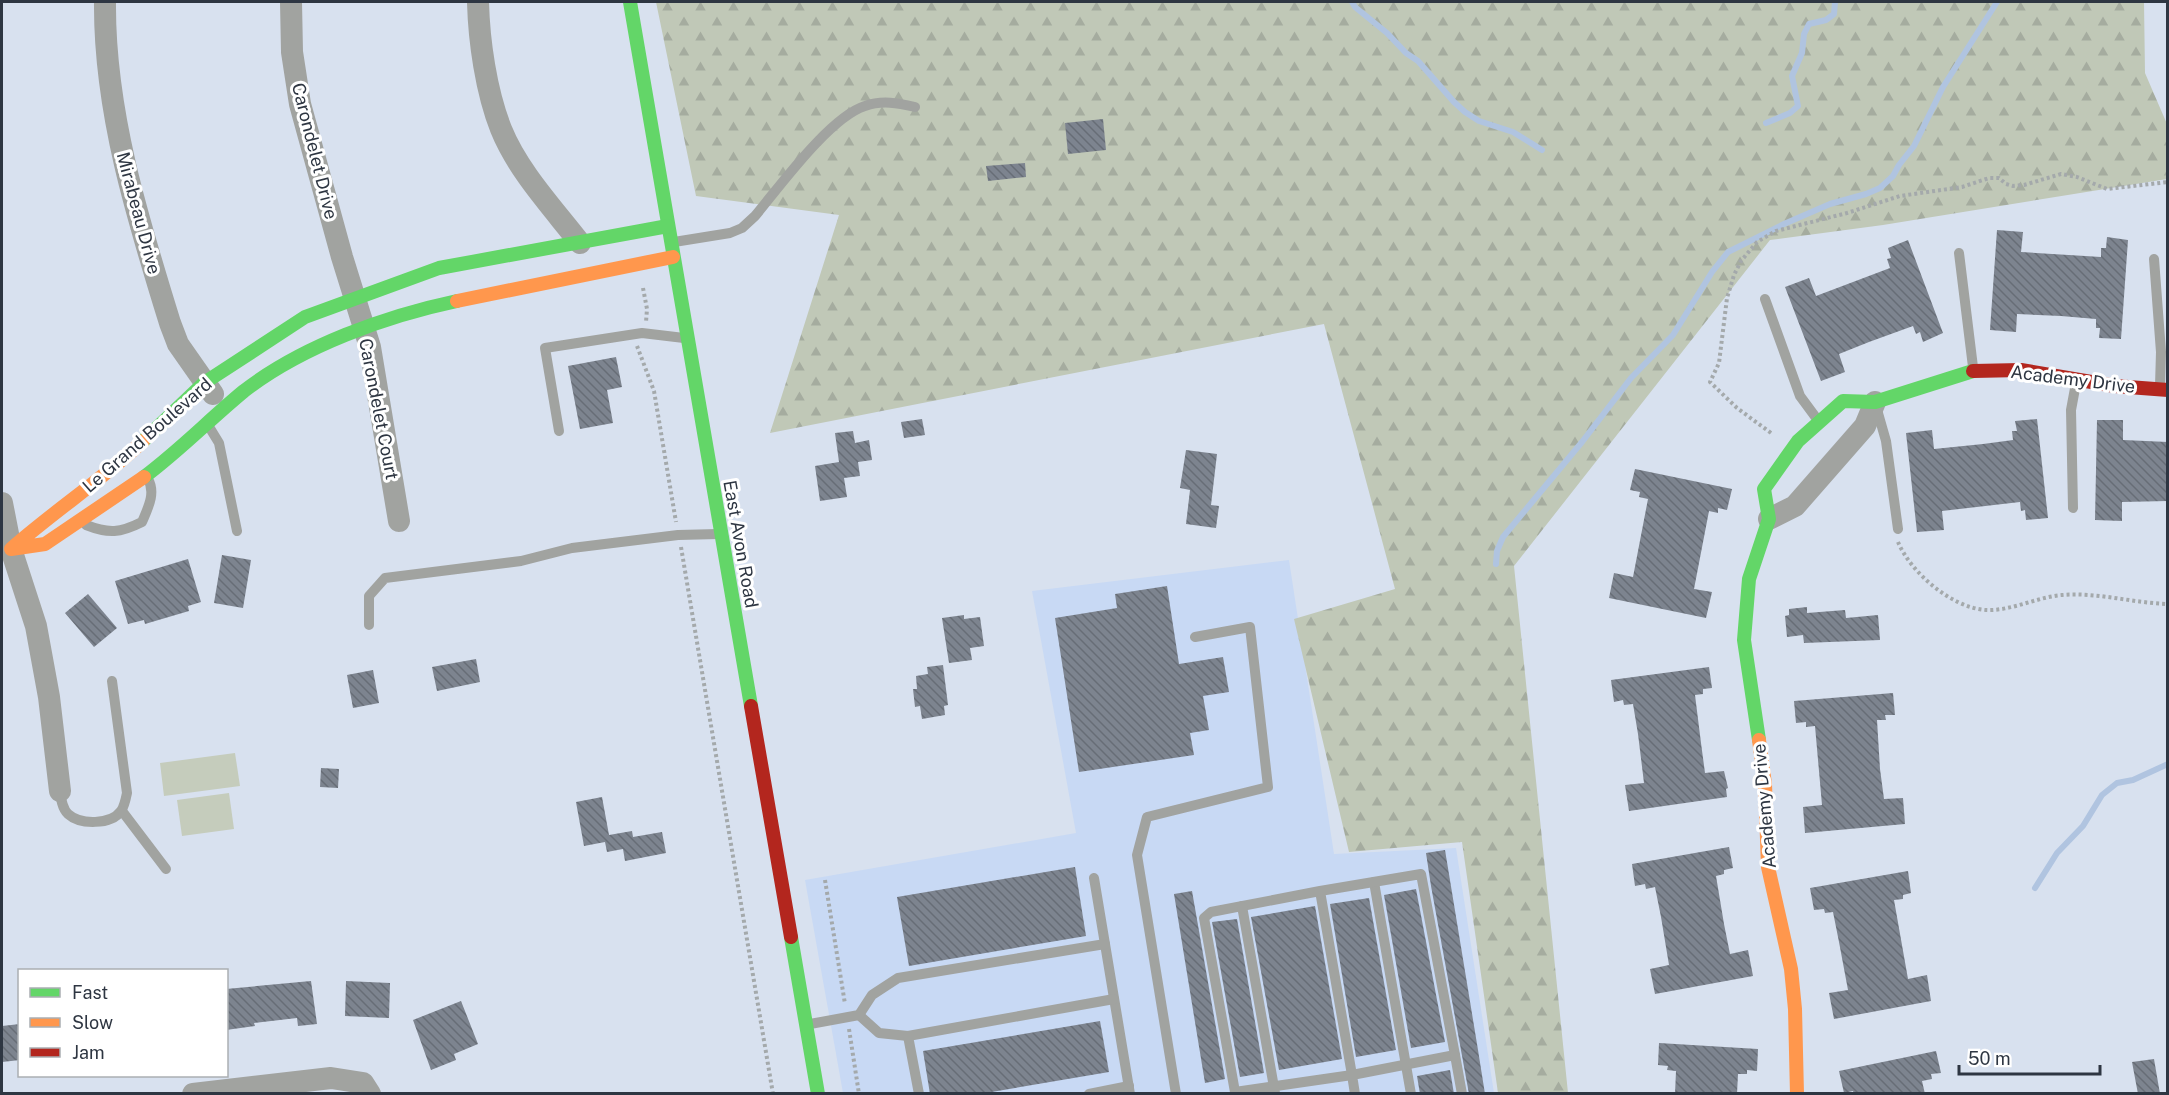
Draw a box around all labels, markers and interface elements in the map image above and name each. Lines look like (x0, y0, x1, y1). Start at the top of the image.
street label: Carondelet Drive (288, 81, 342, 221)
street label: Mirabeau Drive (113, 150, 165, 276)
street label: Carondelet Court (355, 336, 403, 482)
street label: Academy Drive (2010, 361, 2136, 397)
street label: Le Grand Boulevard (78, 373, 216, 497)
street label: East Avon Road (719, 478, 763, 610)
street label: Academy Drive (1748, 743, 1780, 869)
legend (18, 969, 228, 1077)
text: Fast (72, 982, 108, 1003)
text: Slow (72, 1012, 113, 1033)
scale bar (1959, 1038, 2100, 1076)
text: Jam (72, 1042, 105, 1063)
text: 50 m (1968, 1048, 2011, 1069)

